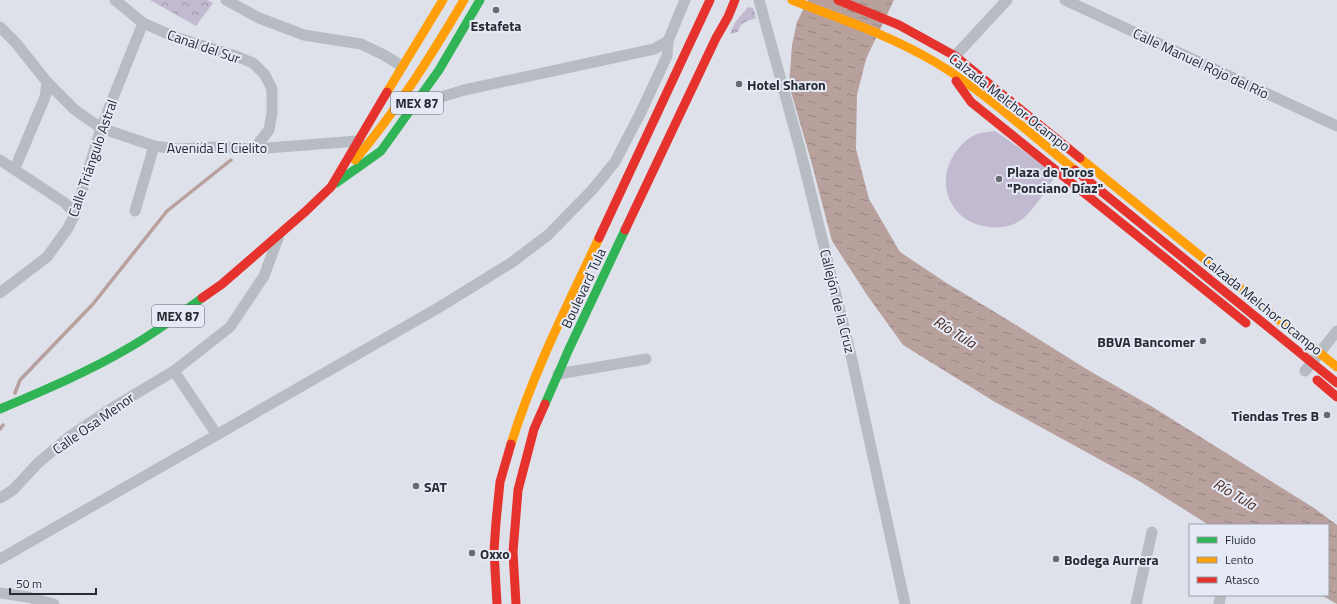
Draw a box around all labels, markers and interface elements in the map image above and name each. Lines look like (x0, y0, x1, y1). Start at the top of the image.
marker: Estafeta (491, 5, 501, 15)
place label: Estafeta (471, 15, 521, 36)
street label: Calle Manuel Rojo del Río (1130, 22, 1272, 104)
street label: Canal del Sur (165, 24, 244, 68)
street label: Calzada Melchor Ocampo (945, 48, 1075, 156)
place label: Hotel Sharon (747, 74, 826, 95)
marker: Hotel Sharon (734, 79, 744, 89)
road number: MEX 87 (391, 92, 443, 114)
street label: Calle Triángulo Astral (62, 96, 122, 220)
street label: Avenida El Cielito (167, 137, 267, 158)
place label: Plaza de Toros "Ponciano Díaz" (1007, 161, 1103, 198)
marker: Plaza de Toros "Ponciano Díaz" (994, 174, 1004, 184)
street label: Boulevard Tula (555, 244, 611, 332)
street label: Callejón de la Cruz (815, 247, 861, 355)
street label: Calzada Melchor Ocampo (1199, 250, 1327, 360)
road number: MEX 87 (152, 305, 204, 327)
water label: Río Tula (929, 310, 982, 355)
place label: BBVA Bancomer (1097, 331, 1195, 352)
marker: BBVA Bancomer (1198, 336, 1208, 346)
street label: Calle Osa Menor (48, 387, 138, 459)
place label: Tiendas Tres B (1231, 405, 1319, 426)
marker: Tiendas Tres B (1322, 410, 1332, 420)
water label: Río Tula (1209, 472, 1262, 517)
place label: SAT (424, 476, 447, 497)
marker: SAT (411, 481, 421, 491)
legend (1189, 524, 1329, 596)
text: Fluido (1225, 530, 1256, 549)
place label: Oxxo (480, 543, 510, 564)
marker: Oxxo (467, 548, 477, 558)
place label: Bodega Aurrera (1064, 549, 1159, 570)
text: Lento (1225, 550, 1254, 569)
marker: Bodega Aurrera (1051, 554, 1061, 564)
scale bar (10, 570, 96, 596)
text: Atasco (1225, 570, 1259, 589)
text: 50 m (16, 574, 42, 593)

